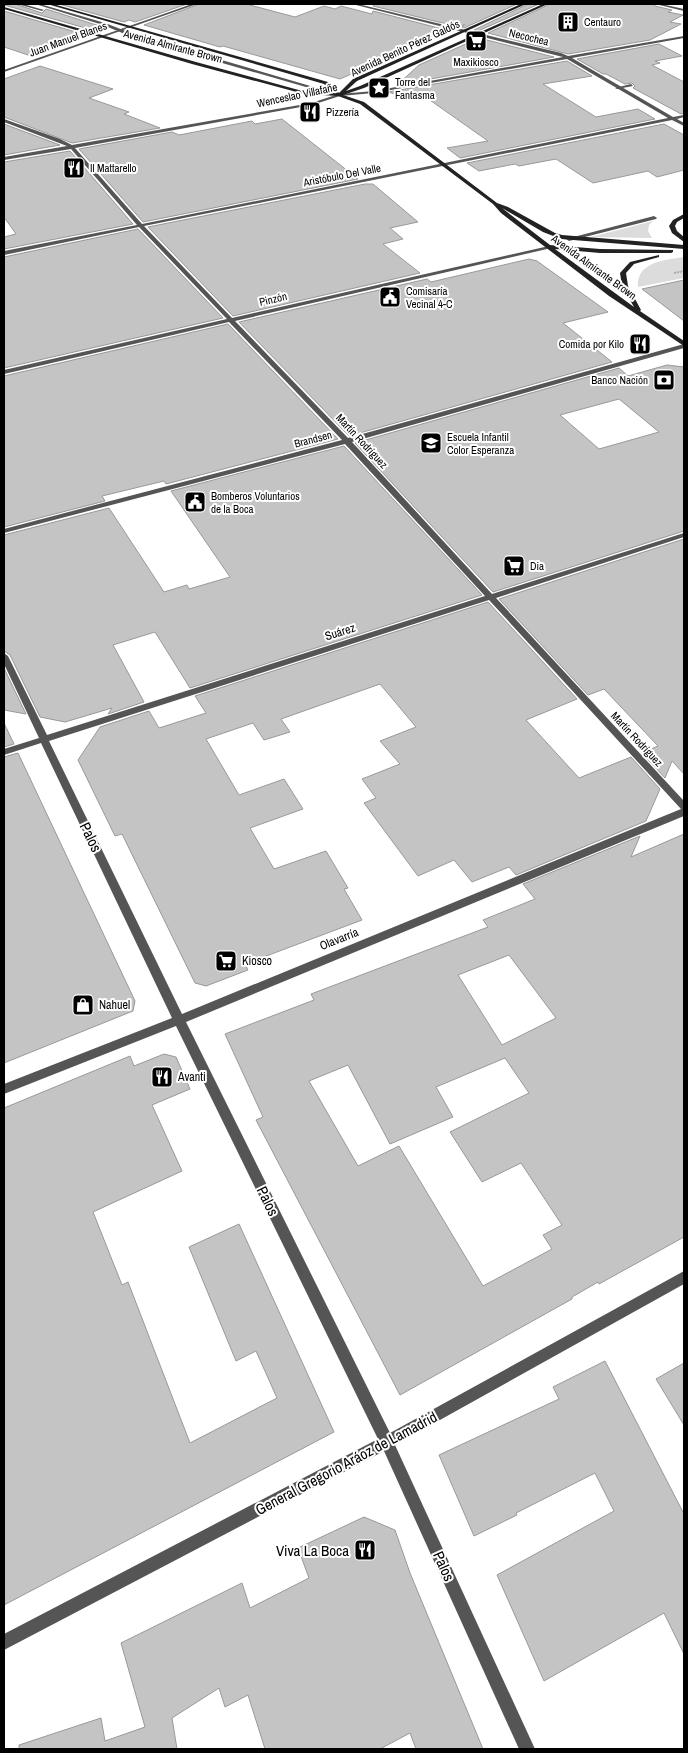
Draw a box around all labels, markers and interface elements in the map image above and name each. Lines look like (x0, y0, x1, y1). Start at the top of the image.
building icon: Centauro (556, 10, 580, 34)
place label: Centauro (584, 15, 621, 29)
street label: Avenida Benito Pérez Galdós (347, 16, 462, 80)
street label: Juan Manuel Blanes (27, 18, 109, 60)
street label: Necochea (508, 25, 550, 49)
street label: Avenida Almirante Brown (121, 26, 224, 66)
supermarket icon: Maxikiosco (464, 29, 488, 53)
place label: Maxikiosco (453, 55, 499, 69)
place label: Torre del Fantasma (395, 75, 435, 102)
place icon: Torre del Fantasma (367, 76, 391, 100)
street label: Wenceslao Villafañe (255, 80, 339, 110)
restaurant icon: Pizzería (298, 100, 322, 124)
place label: Pizzería (326, 105, 359, 119)
restaurant icon: Il Mattarello (62, 156, 86, 180)
place label: Il Mattarello (90, 161, 137, 175)
street label: Aristóbulo Del Valle (301, 161, 382, 190)
street label: Avenida Almirante Brown (548, 231, 639, 303)
place label: Comisaría Vecinal 4-C (406, 284, 453, 311)
public building icon: Comisaría Vecinal 4-C (378, 285, 402, 309)
street label: Pinzón (258, 289, 288, 309)
restaurant icon: Comida por Kilo (628, 332, 652, 356)
place label: Comida por Kilo (559, 337, 624, 351)
bank icon: Banco Nación (652, 368, 676, 392)
place label: Banco Nación (591, 373, 648, 387)
street label: Martín Rodríguez (333, 411, 391, 472)
street label: Brandsen (293, 427, 333, 451)
place label: Escuela Infantil Color Esperanza (447, 430, 514, 457)
school or university icon: Escuela Infantil Color Esperanza (419, 431, 443, 455)
place label: Bomberos Voluntarios de la Boca (211, 489, 300, 516)
public building icon: Bomberos Voluntarios de la Boca (183, 490, 207, 514)
supermarket icon: Dia (502, 554, 526, 578)
place label: Dia (530, 559, 544, 573)
street label: Suárez (323, 620, 357, 644)
street label: Martín Rodríguez (608, 709, 666, 770)
street label: Palos (75, 819, 107, 855)
street label: Olavarría (317, 924, 361, 954)
supermarket icon: Kiosco (214, 949, 238, 973)
place label: Kiosco (242, 953, 272, 969)
shop icon: Nahuel (71, 993, 95, 1017)
place label: Nahuel (99, 997, 130, 1013)
restaurant icon: Avanti (150, 1065, 174, 1089)
place label: Avanti (177, 1069, 206, 1085)
street label: Palos (252, 1183, 284, 1219)
street label: General Gregorio Aráoz de Lamadrid (251, 1406, 441, 1520)
restaurant icon: Viva La Boca (353, 1538, 377, 1562)
place label: Viva La Boca (276, 1540, 349, 1561)
street label: Palos (428, 1548, 460, 1584)

